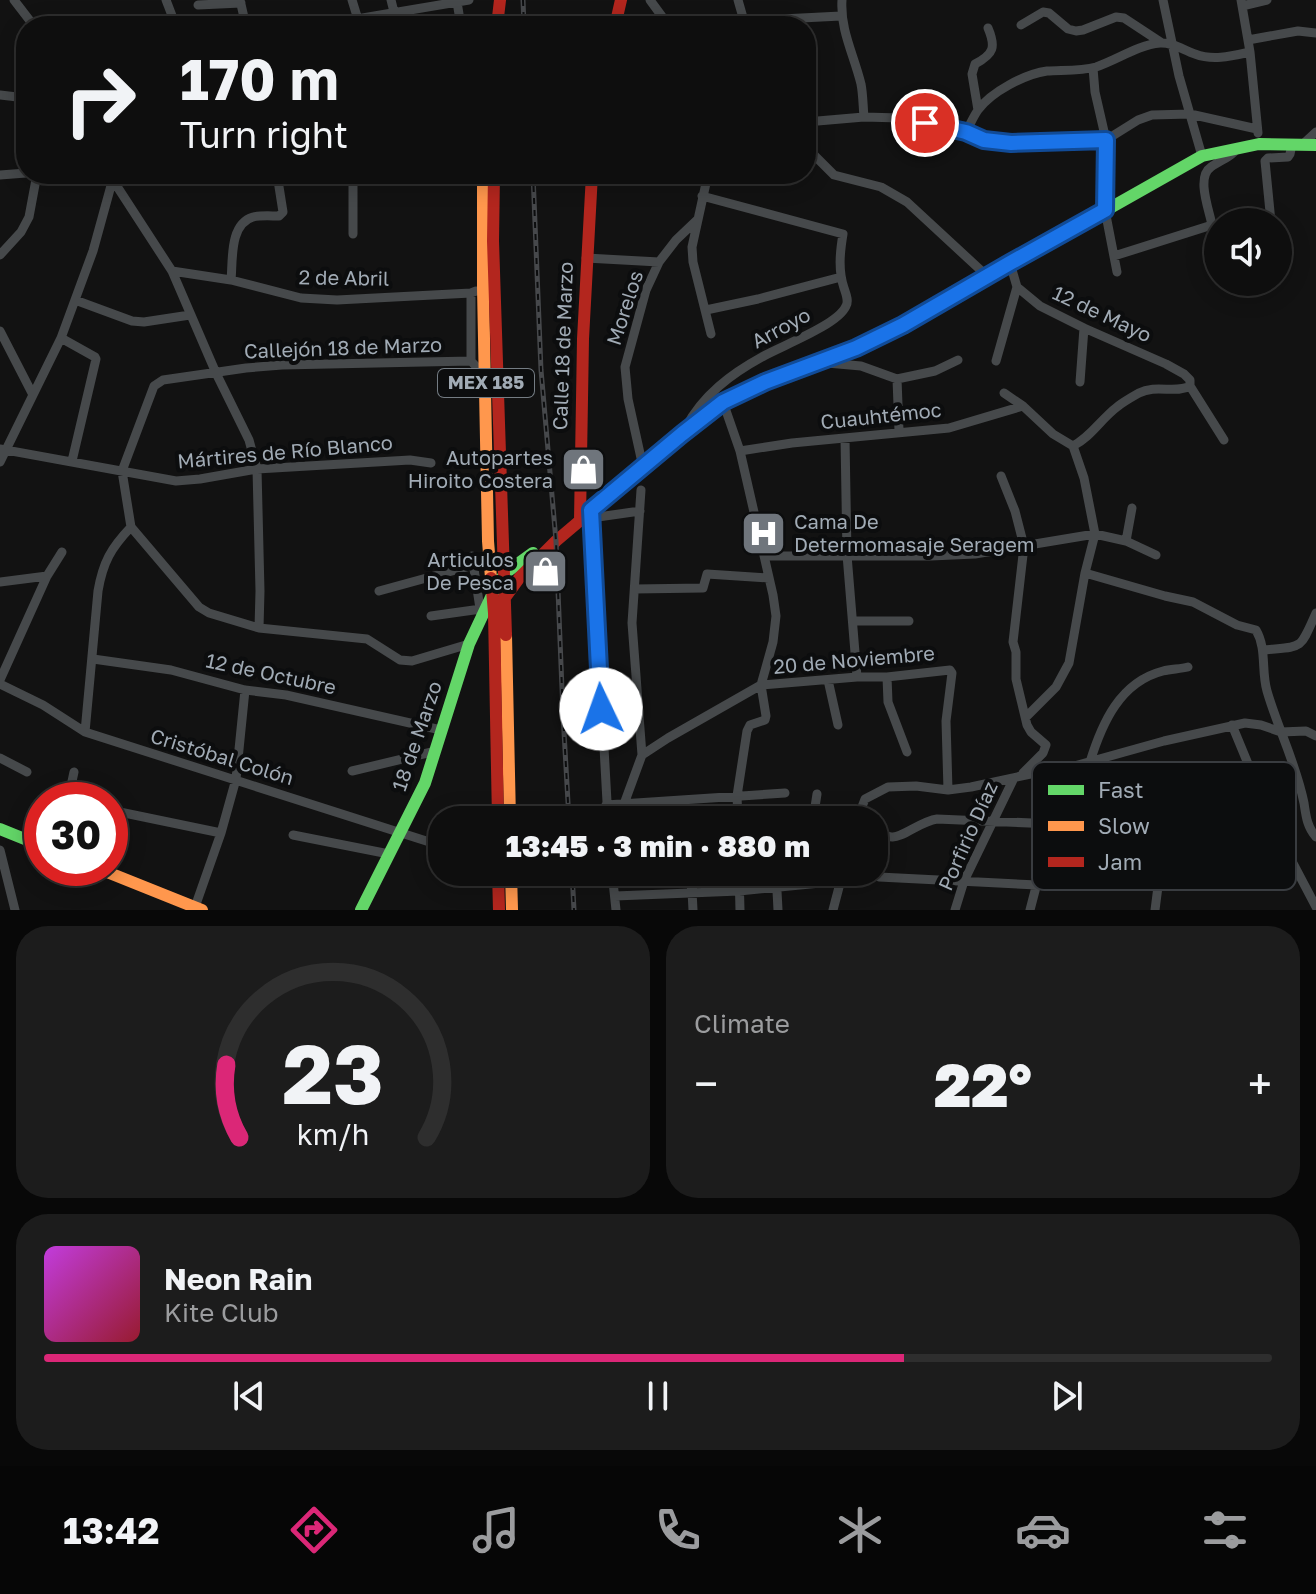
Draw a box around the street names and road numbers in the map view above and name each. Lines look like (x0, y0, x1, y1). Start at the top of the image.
street label: Calle 18 de Marzo (547, 261, 577, 431)
street label: 2 de Abril (298, 264, 390, 290)
street label: Morelos (601, 267, 647, 348)
street label: 12 de Mayo (1049, 280, 1156, 346)
street label: Arroyo (747, 302, 814, 353)
street label: Callejón 18 de Marzo (243, 332, 442, 362)
road number: MEX 185 (438, 369, 534, 397)
street label: Cuauhtémoc (819, 397, 943, 433)
street label: Mártires de Río Blanco (176, 430, 394, 472)
street label: 20 de Noviembre (772, 640, 936, 678)
street label: 12 de Octubre (204, 648, 339, 699)
street label: 18 de Marzo (386, 678, 446, 794)
street label: Cristóbal Colón (148, 723, 297, 789)
street label: Porfirio Díaz (932, 777, 1002, 894)

